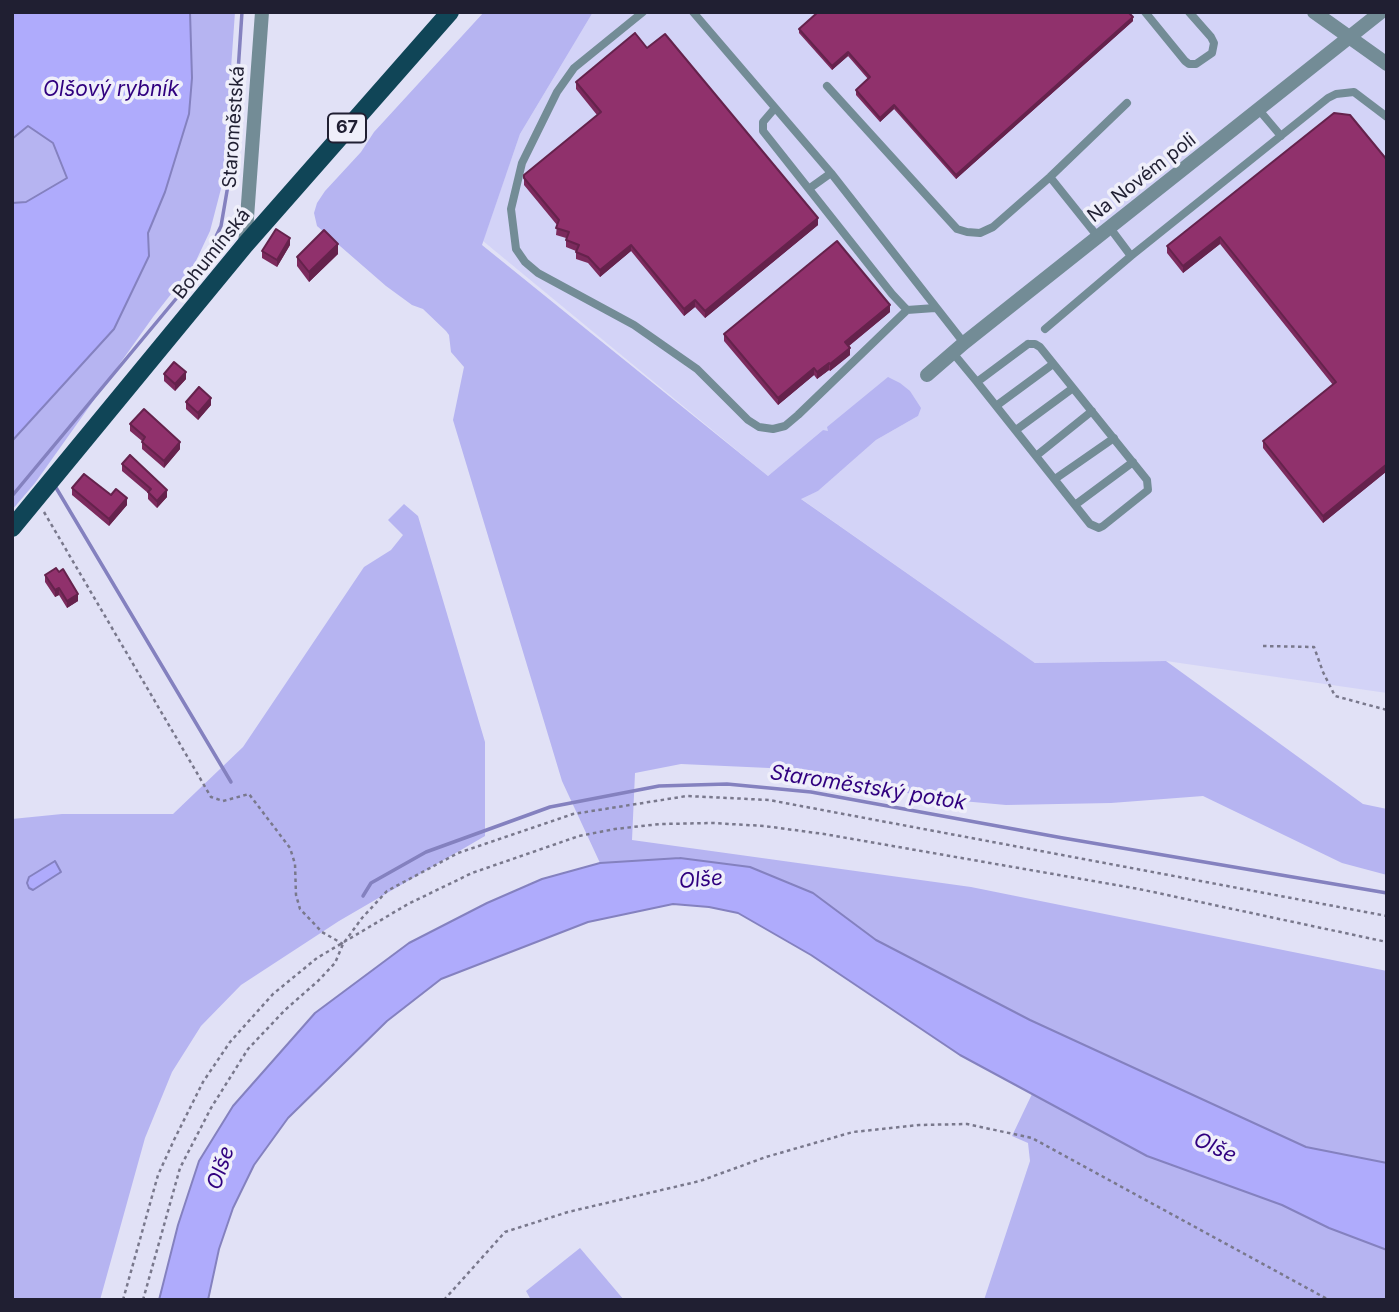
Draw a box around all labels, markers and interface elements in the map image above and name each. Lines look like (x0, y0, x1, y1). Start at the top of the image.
street label: Staroměstská (218, 65, 250, 189)
water label: Olšový rybník (43, 77, 179, 103)
road number: 67 (328, 113, 366, 142)
street label: Na Novém poli (1083, 129, 1201, 227)
street label: Bohumínská (169, 204, 255, 304)
water label: Staroměstský potok (768, 760, 968, 816)
water label: Olše (678, 866, 724, 894)
water label: Olše (1190, 1127, 1240, 1169)
water label: Olše (202, 1143, 240, 1193)

